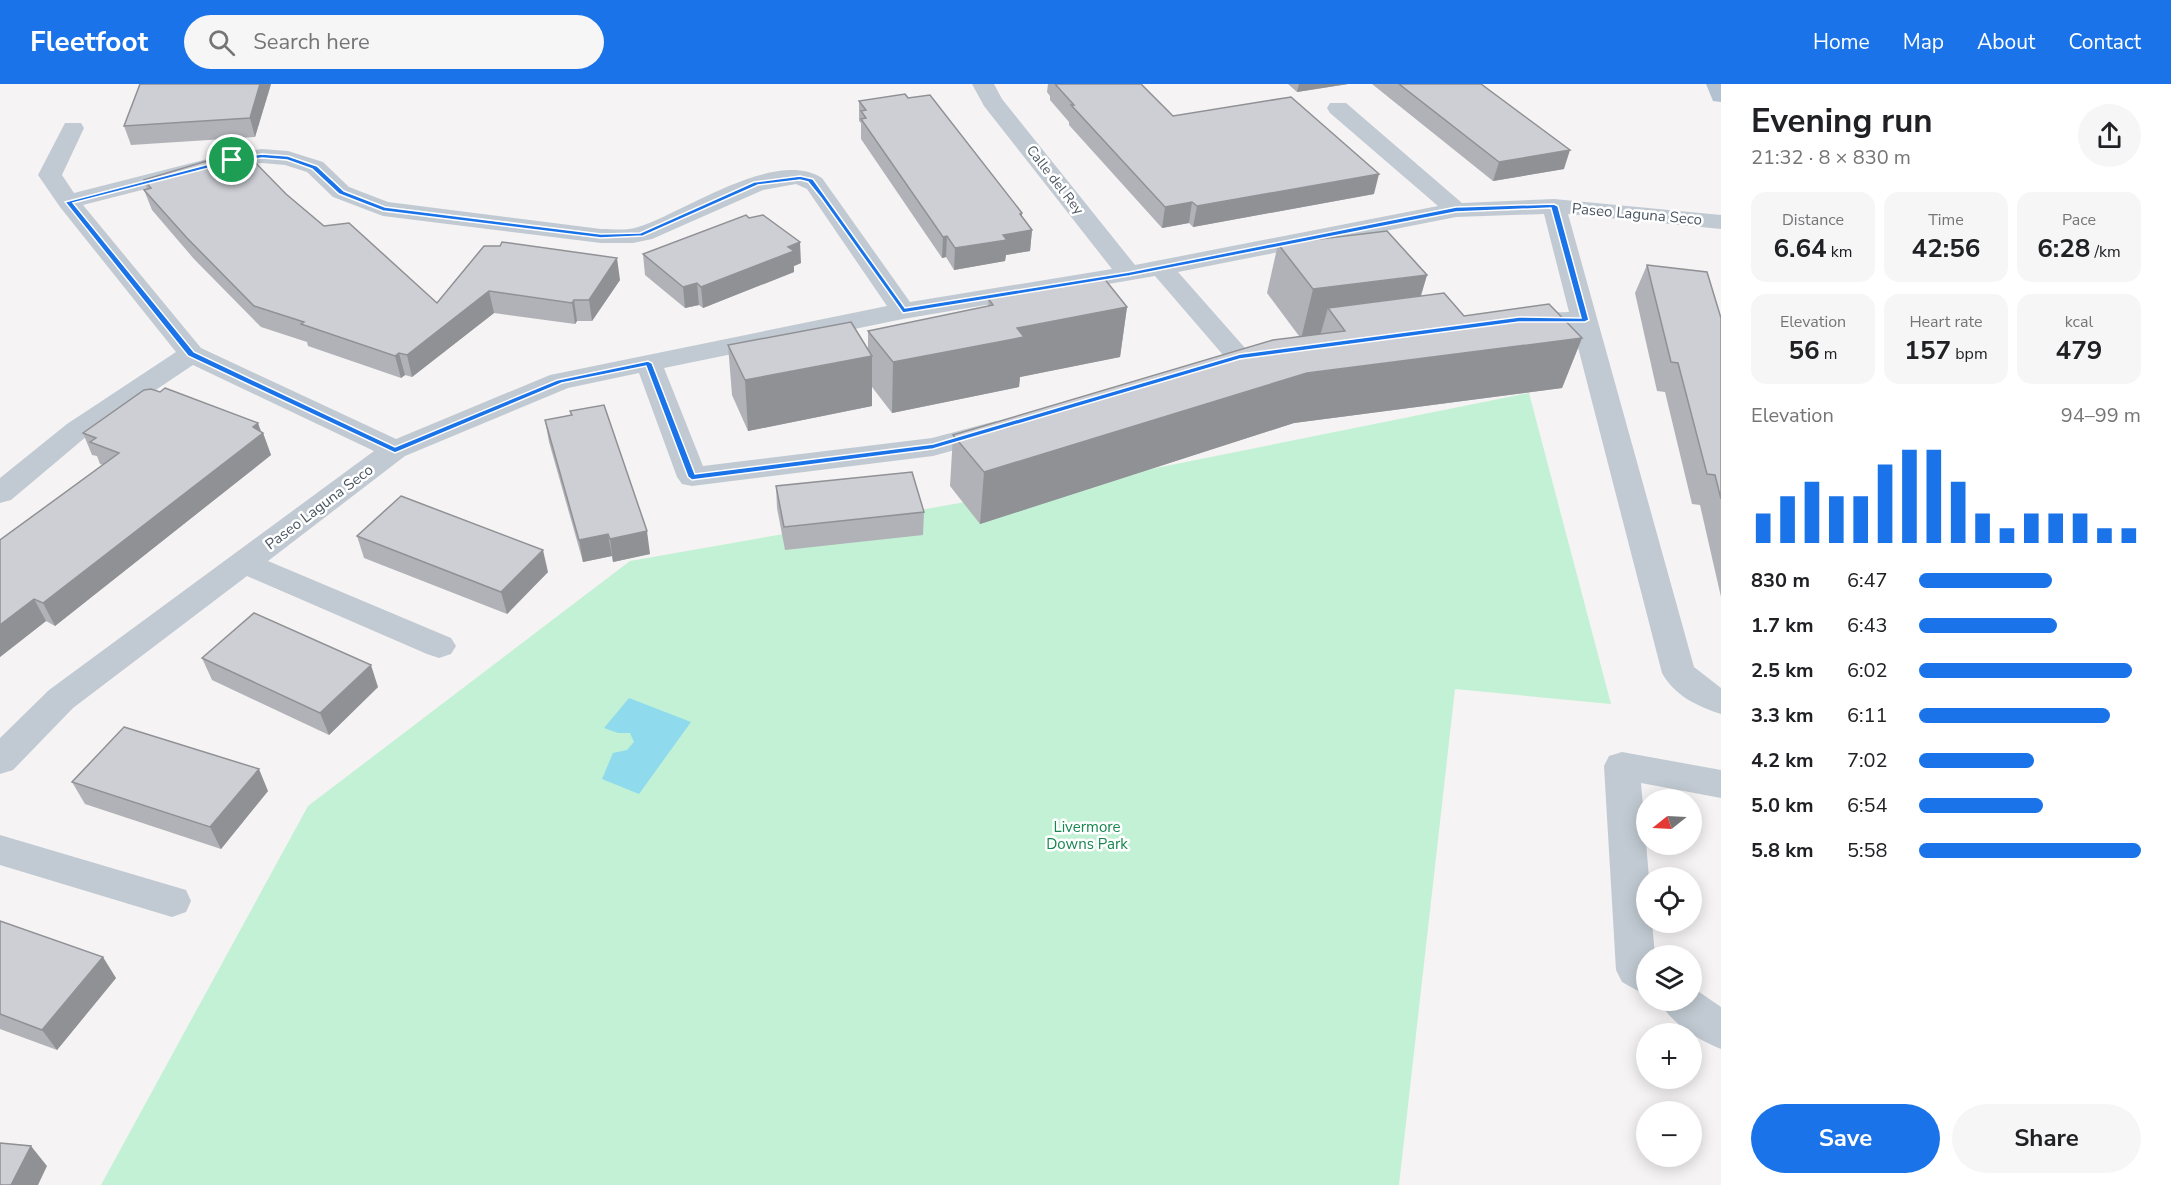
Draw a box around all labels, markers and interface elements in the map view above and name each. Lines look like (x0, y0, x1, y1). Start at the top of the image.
search box (184, 15, 604, 69)
text: Fleetfoot (30, 23, 148, 61)
icon: search (205, 26, 238, 59)
text: Search here (253, 27, 370, 57)
text: Home (1813, 28, 1870, 56)
text: Map (1903, 28, 1944, 56)
text: About (1977, 28, 2035, 56)
text: Contact (2068, 28, 2141, 56)
text: Evening run (1751, 99, 1933, 144)
button: share (2078, 104, 2141, 167)
pin (206, 134, 257, 185)
street label: Calle del Rey (1022, 141, 1089, 219)
icon: arrive (215, 143, 248, 176)
text: 21:32 · 8 × 830 m (1751, 144, 1911, 171)
street label: Paseo Laguna Seco (1571, 198, 1703, 230)
text: Distance (1782, 209, 1844, 231)
text: Time (1928, 209, 1964, 231)
text: Pace (2062, 209, 2096, 231)
text: 6.64 (1773, 231, 1827, 266)
text: 42:56 (1912, 231, 1980, 266)
text: 6:28 (2037, 231, 2090, 266)
text: km (1827, 241, 1853, 263)
text: /km (2090, 241, 2121, 263)
text: Elevation (1780, 311, 1846, 333)
text: Heart rate (1909, 311, 1983, 333)
text: kcal (2065, 311, 2093, 333)
text: 56 (1788, 333, 1820, 368)
text: 157 (1904, 333, 1951, 368)
text: 479 (2056, 333, 2102, 368)
text: m (1820, 343, 1838, 365)
text: bpm (1951, 343, 1988, 365)
text: Elevation (1751, 402, 1834, 429)
text: 94–99 m (2061, 402, 2141, 429)
street label: Paseo Laguna Seco (261, 460, 377, 554)
text: 830 m (1751, 567, 1810, 594)
text: 6:47 (1847, 567, 1888, 594)
text: 1.7 km (1751, 612, 1814, 639)
text: 6:43 (1847, 612, 1888, 639)
text: 2.5 km (1751, 657, 1814, 684)
text: 6:02 (1847, 657, 1888, 684)
text: 3.3 km (1751, 702, 1814, 729)
text: 6:11 (1847, 702, 1888, 729)
text: 4.2 km (1751, 747, 1814, 774)
text: 7:02 (1847, 747, 1888, 774)
north arrow (1636, 789, 1702, 855)
map controls (1636, 789, 1702, 1167)
text: 5.0 km (1751, 792, 1814, 819)
text: 6:54 (1847, 792, 1888, 819)
park label: Livermore Downs Park (1046, 817, 1128, 854)
text: 5.8 km (1751, 837, 1814, 864)
text: 5:58 (1847, 837, 1888, 864)
button: locate (1636, 867, 1702, 933)
button: layers (1636, 945, 1702, 1011)
button: + (1636, 1023, 1702, 1089)
button: − (1636, 1101, 1702, 1167)
button: Save (1751, 1104, 1940, 1173)
button: Share (1952, 1104, 2141, 1173)

